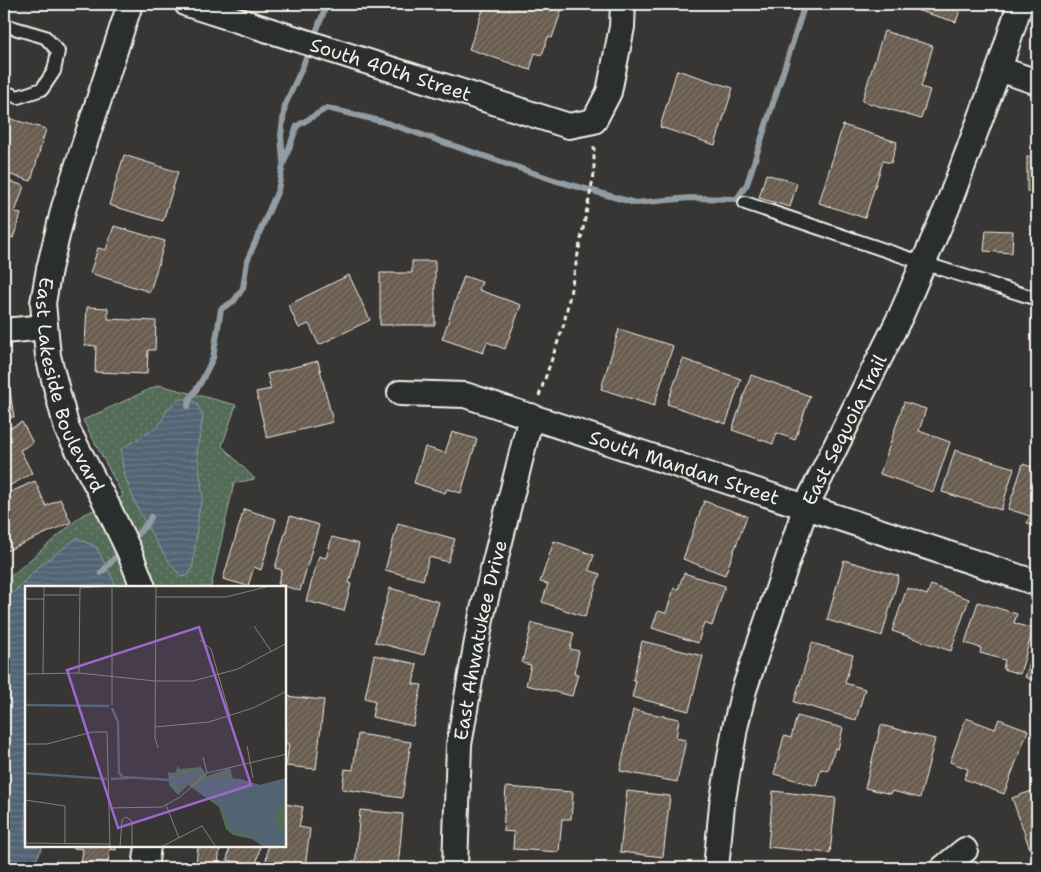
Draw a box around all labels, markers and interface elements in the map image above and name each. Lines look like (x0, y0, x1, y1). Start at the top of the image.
street label: South 40th Street (307, 32, 475, 107)
street label: East Lakeside Boulevard (30, 275, 111, 497)
street label: East Sequoia Trail (796, 350, 892, 509)
street label: South Mandan Street (586, 424, 783, 510)
street label: East Ahwatukee Drive (448, 537, 512, 742)
inset map (25, 586, 286, 847)

